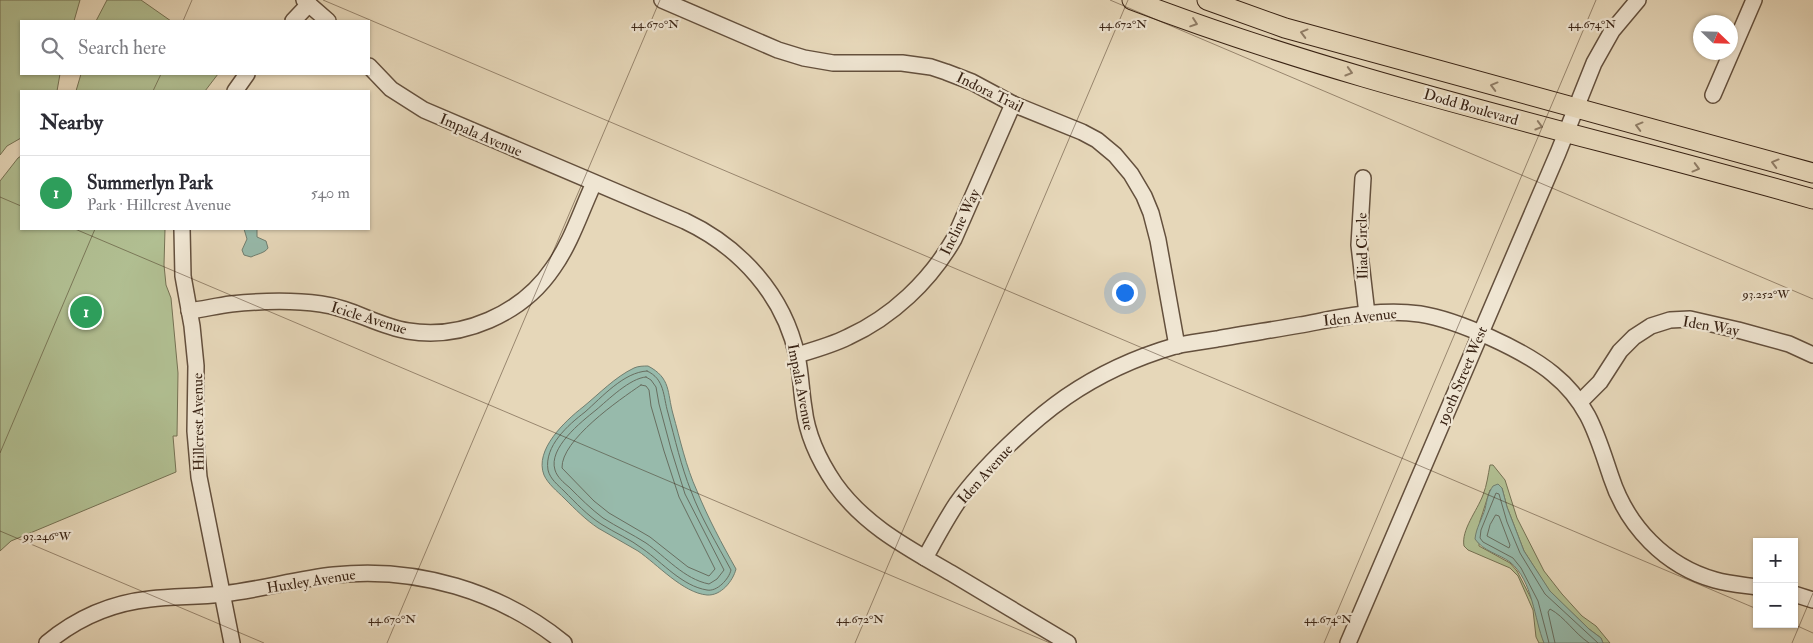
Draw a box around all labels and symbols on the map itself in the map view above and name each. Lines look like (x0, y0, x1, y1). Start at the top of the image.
north arrow (1693, 15, 1738, 60)
text: 44.670°N (631, 17, 679, 32)
text: 44.672°N (1099, 17, 1147, 32)
text: 44.674°N (1568, 17, 1616, 32)
one-way arrow (1189, 18, 1198, 28)
one-way arrow (1300, 29, 1308, 39)
one-way arrow (1345, 66, 1354, 77)
street label: Indora Trail (953, 68, 1027, 117)
one-way arrow (1490, 81, 1499, 92)
street label: Dodd Boulevard (1421, 85, 1521, 130)
street label: Impala Avenue (436, 110, 525, 162)
one-way arrow (1535, 120, 1544, 131)
one-way arrow (1636, 121, 1644, 131)
one-way arrow (1771, 158, 1779, 169)
one-way arrow (1692, 162, 1700, 172)
street label: Incline Way (936, 186, 985, 258)
street label: Iliad Circle (1352, 212, 1373, 280)
your location (1112, 280, 1138, 306)
text: 93.252°W (1742, 287, 1790, 302)
pin: 1 (70, 293, 102, 331)
street label: Icicle Avenue (329, 298, 409, 339)
street label: Iden Avenue (1322, 304, 1398, 331)
street label: Iden Way (1681, 312, 1741, 341)
street label: 190th Street West (1433, 324, 1492, 429)
street label: Impala Avenue (782, 342, 818, 432)
street label: Hillcrest Avenue (188, 373, 209, 471)
street label: Iden Avenue (954, 441, 1017, 508)
text: 93.246°W (22, 529, 72, 544)
street label: Huxley Avenue (265, 565, 357, 598)
text: 44.670°N (368, 612, 416, 627)
text: 44.672°N (836, 612, 884, 627)
text: 44.674°N (1304, 612, 1352, 627)

